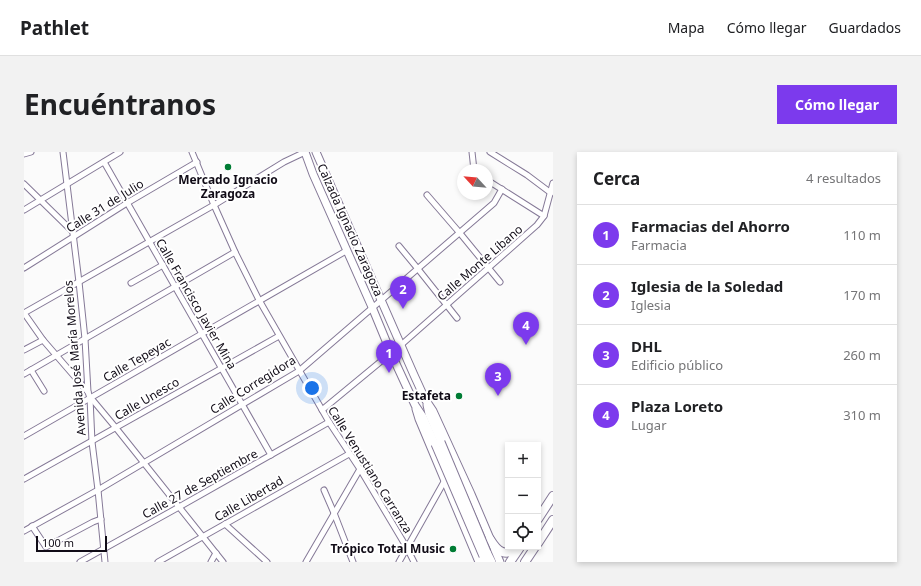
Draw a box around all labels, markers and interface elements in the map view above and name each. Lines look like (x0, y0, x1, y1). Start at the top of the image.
text: Pathlet (20, 15, 89, 41)
text: Mapa (668, 18, 705, 37)
text: Cómo llegar (727, 18, 807, 37)
text: Guardados (829, 18, 901, 37)
text: Encuéntranos (24, 85, 216, 123)
button: Cómo llegar (777, 85, 897, 124)
street label: Calzada Ignacio Zaragoza (313, 161, 387, 299)
marker: Mercado Ignacio Zaragoza (223, 162, 233, 172)
north arrow (457, 164, 493, 200)
text: Cerca (593, 167, 640, 190)
text: 4 resultados (806, 169, 881, 187)
place label: Mercado Ignacio Zaragoza (178, 171, 278, 202)
street label: Calle 31 de Julio (63, 175, 147, 236)
text: Farmacias del Ahorro (631, 216, 790, 236)
street label: Calle Monte Líbano (433, 221, 526, 305)
text: 1 (602, 226, 610, 244)
text: 110 m (843, 226, 881, 244)
street label: Calle Francisco Javier Mina (152, 235, 241, 372)
text: Farmacia (631, 236, 687, 254)
pin: 2 (390, 276, 416, 309)
text: Iglesia de la Soledad (631, 276, 783, 296)
street label: Avenida José María Morelos (59, 279, 90, 436)
text: 2 (602, 286, 610, 304)
text: 170 m (843, 286, 881, 304)
text: Iglesia (631, 296, 671, 314)
pin: 4 (513, 312, 539, 345)
street label: Calle Tepeyac (100, 333, 174, 386)
text: DHL (631, 336, 662, 356)
pin: 1 (376, 340, 402, 373)
text: 3 (602, 346, 610, 364)
text: 260 m (843, 346, 881, 364)
street label: Calle Corregidora (207, 351, 299, 418)
text: Edificio público (631, 356, 723, 374)
pin: 3 (485, 363, 511, 396)
street label: Calle Unesco (111, 373, 182, 424)
your location (302, 378, 322, 398)
place label: Estafeta (402, 387, 451, 404)
marker: Estafeta (454, 391, 464, 401)
text: Plaza Loreto (631, 396, 723, 416)
street label: Calle Venustiano Carranza (324, 403, 417, 537)
text: 4 (602, 406, 610, 424)
text: 310 m (843, 406, 881, 424)
text: Lugar (631, 416, 667, 434)
map controls (505, 442, 541, 550)
button: + (505, 442, 541, 478)
street label: Calle 27 de Septiembre (139, 445, 261, 522)
street label: Calle Libertad (211, 472, 286, 525)
button: − (505, 478, 541, 514)
button: locate (505, 514, 541, 550)
scale bar (36, 534, 107, 553)
text: 100 m (42, 535, 74, 550)
place label: Trópico Total Music (330, 540, 445, 557)
marker: Trópico Total Music (448, 544, 458, 554)

